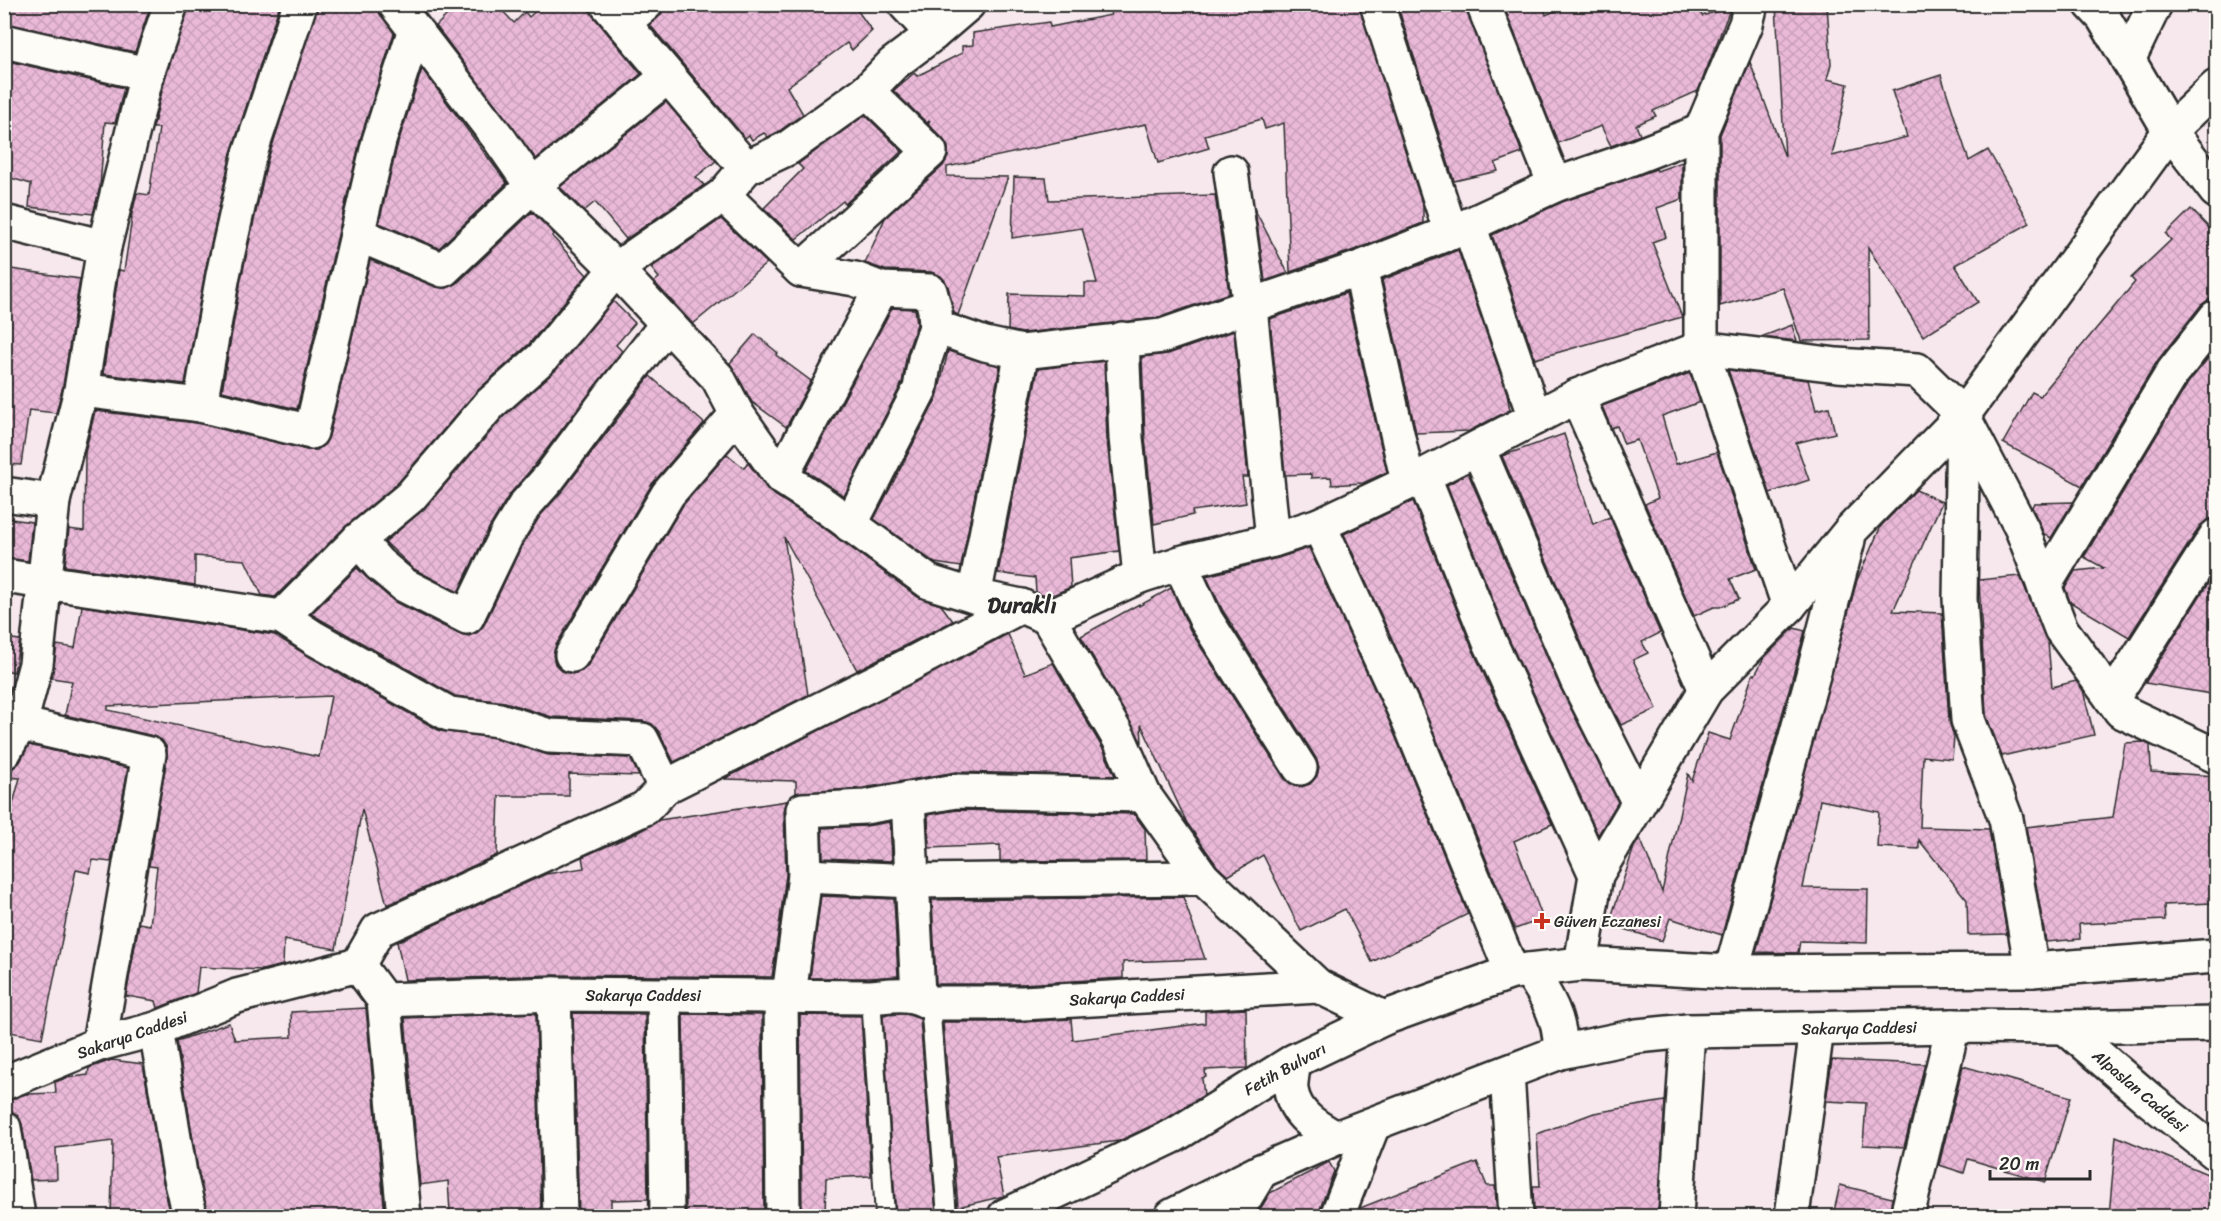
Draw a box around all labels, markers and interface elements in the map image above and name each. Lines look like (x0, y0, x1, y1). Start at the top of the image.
district label: Duraklı (987, 586, 1057, 625)
place label: Güven Eczanesi (1554, 907, 1661, 936)
marker: Güven Eczanesi (1535, 914, 1549, 928)
street label: Sakarya Caddesi (1069, 979, 1186, 1015)
street label: Sakarya Caddesi (585, 981, 701, 1010)
street label: Sakarya Caddesi (73, 1002, 192, 1068)
street label: Sakarya Caddesi (1801, 1012, 1918, 1044)
street label: Fetih Bulvarı (1238, 1034, 1332, 1104)
street label: Alpaslan Caddesi (2085, 1041, 2195, 1141)
scale bar (1990, 1143, 2090, 1181)
text: 20 m (1999, 1148, 2039, 1180)

